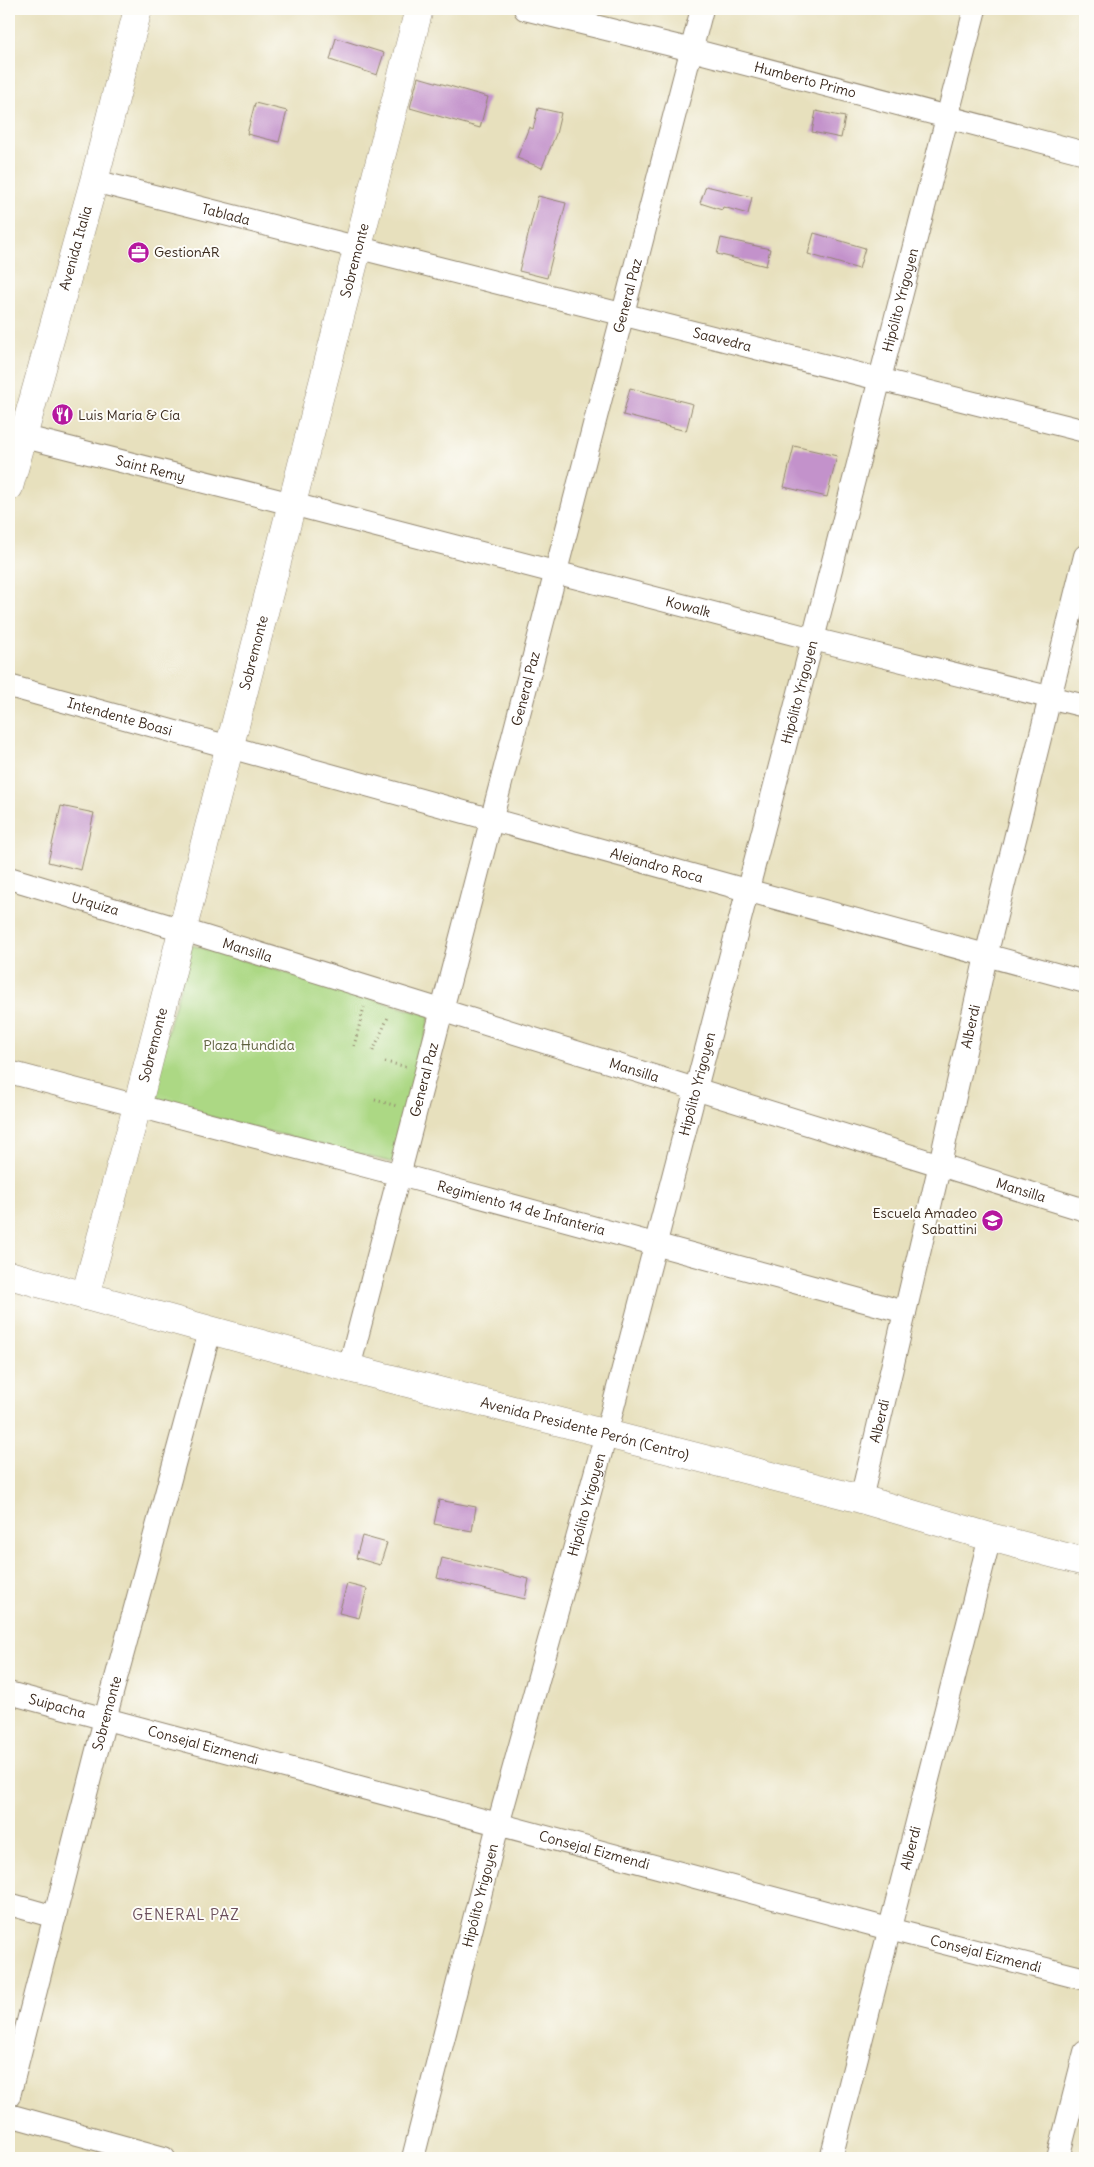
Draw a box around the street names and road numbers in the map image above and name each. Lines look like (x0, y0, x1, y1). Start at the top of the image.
street label: Humberto Primo (752, 58, 858, 102)
street label: Tablada (200, 199, 252, 229)
street label: Avenida Italia (55, 204, 96, 292)
street label: Sobremonte (336, 221, 373, 300)
street label: Hipólito Yrigoyen (878, 246, 922, 354)
street label: General Paz (609, 256, 646, 335)
street label: Saavedra (691, 323, 754, 356)
street label: Saint Remy (114, 451, 187, 486)
street label: Kowalk (664, 592, 713, 621)
street label: Sobremonte (235, 613, 272, 692)
street label: Hipólito Yrigoyen (777, 638, 821, 746)
street label: General Paz (507, 649, 544, 728)
street label: Intendente Boasi (65, 694, 174, 740)
street label: Alejandro Roca (608, 844, 705, 887)
street label: Urquiza (69, 888, 121, 919)
street label: Mansilla (220, 934, 274, 966)
street label: Alberdi (957, 1003, 984, 1050)
street label: Sobremonte (135, 1006, 171, 1084)
street label: Hipólito Yrigoyen (675, 1030, 719, 1138)
street label: General Paz (406, 1040, 442, 1119)
street label: Mansilla (607, 1054, 661, 1086)
street label: Mansilla (994, 1174, 1048, 1206)
street label: Regimiento 14 de Infanteria (435, 1177, 607, 1239)
street label: Avenida Presidente Perón (Centro) (479, 1393, 691, 1464)
street label: Alberdi (866, 1397, 893, 1445)
street label: Hipólito Yrigoyen (564, 1451, 609, 1558)
street label: Sobremonte (88, 1674, 125, 1753)
street label: Suipacha (27, 1690, 88, 1722)
street label: Consejal Eizmendi (146, 1722, 261, 1769)
street label: Alberdi (896, 1824, 925, 1872)
street label: Consejal Eizmendi (537, 1827, 652, 1873)
street label: Hipólito Yrigoyen (458, 1842, 502, 1949)
street label: Consejal Eizmendi (928, 1931, 1043, 1977)

